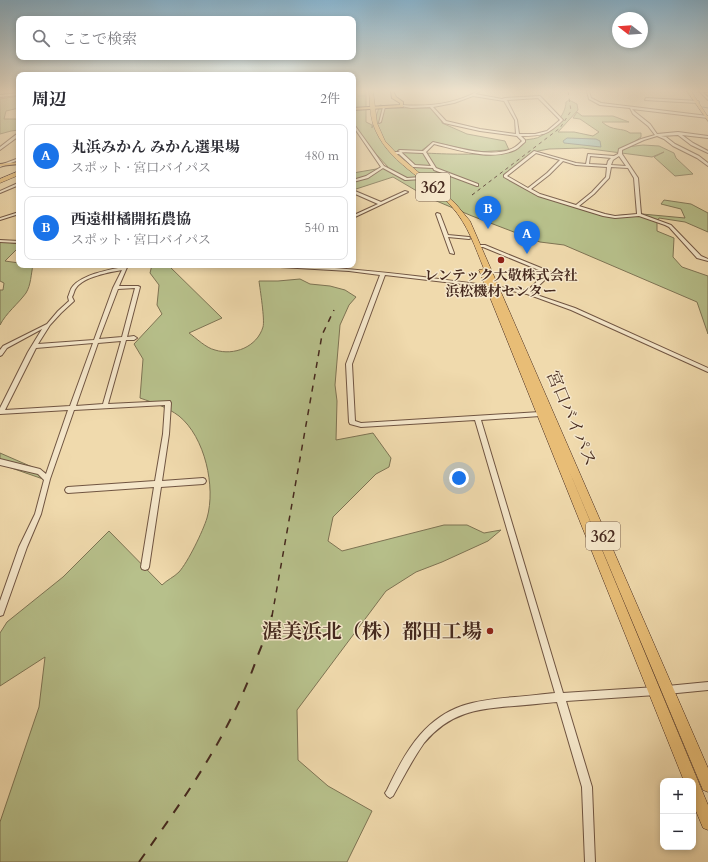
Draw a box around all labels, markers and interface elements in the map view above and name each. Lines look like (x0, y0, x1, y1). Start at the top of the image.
north arrow (612, 12, 648, 48)
search box (16, 16, 356, 60)
icon: search (30, 27, 52, 49)
text: ここで検索 (62, 29, 137, 49)
text: 周辺 (32, 88, 66, 111)
text: 2件 (320, 90, 340, 108)
text: 丸浜みかん みかん選果場 (71, 137, 240, 157)
text: A (41, 147, 51, 165)
text: 480 m (305, 147, 339, 165)
text: スポット · 宮口バイパス (71, 159, 211, 177)
road number: 362 (416, 173, 450, 201)
pin: B (475, 196, 501, 229)
text: 西遠柑橘開拓農協 (71, 209, 191, 229)
text: B (41, 219, 51, 237)
text: 540 m (305, 219, 339, 237)
pin: A (514, 221, 540, 254)
text: スポット · 宮口バイパス (71, 231, 211, 249)
marker: レンテック大敬株式会社 浜松機材センター (496, 255, 506, 265)
place label: レンテック大敬株式会社 浜松機材センター (424, 266, 578, 301)
street label: 宮口バイパス (541, 367, 602, 469)
your location (449, 468, 469, 488)
road number: 362 (586, 522, 620, 550)
place label: 渥美浜北（株）都田工場 (262, 618, 482, 645)
marker: 渥美浜北（株）都田工場 (485, 626, 495, 636)
map controls (660, 778, 696, 850)
button: + (660, 778, 696, 814)
button: − (660, 814, 696, 850)

